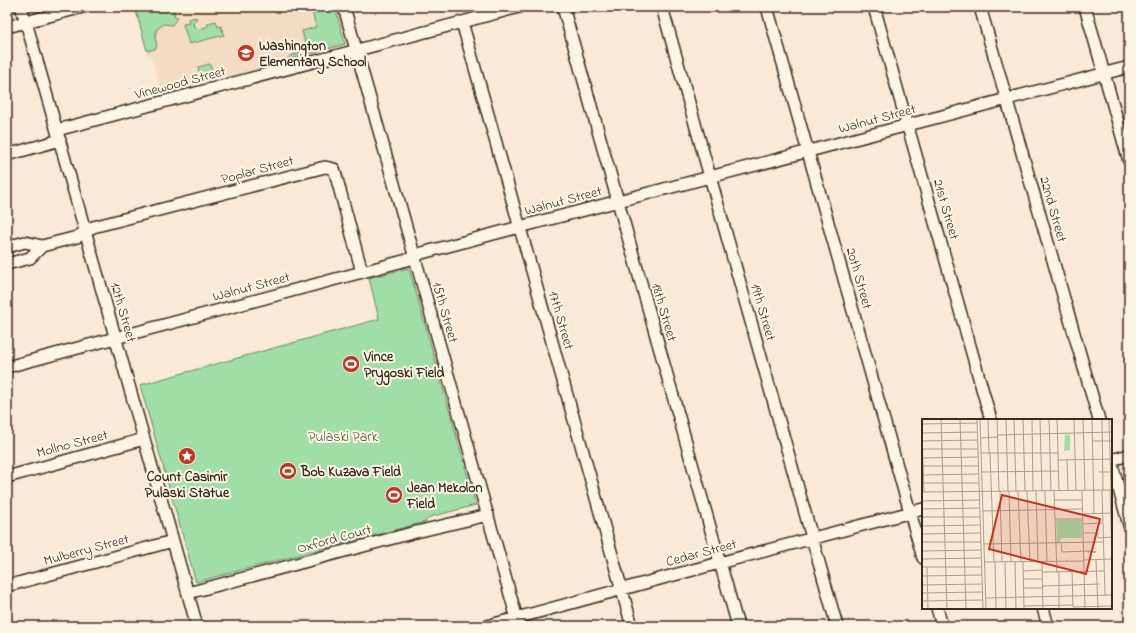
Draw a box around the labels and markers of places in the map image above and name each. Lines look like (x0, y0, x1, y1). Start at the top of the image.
place label: Washington Elementary School (259, 36, 367, 75)
school or university icon: Washington Elementary School (236, 43, 256, 63)
place label: Vince Prygoski Field (363, 347, 444, 386)
sports icon: Vince Prygoski Field (341, 354, 361, 374)
place icon: Count Casimir Pulaski Statue (177, 446, 197, 466)
sports icon: Bob Kuzava Field (278, 461, 298, 481)
place label: Bob Kuzava Field (300, 462, 401, 483)
place label: Count Casimir Pulaski Statue (145, 467, 230, 504)
place label: Jean Mekolon Field (406, 478, 482, 515)
sports icon: Jean Mekolon Field (384, 485, 404, 505)

